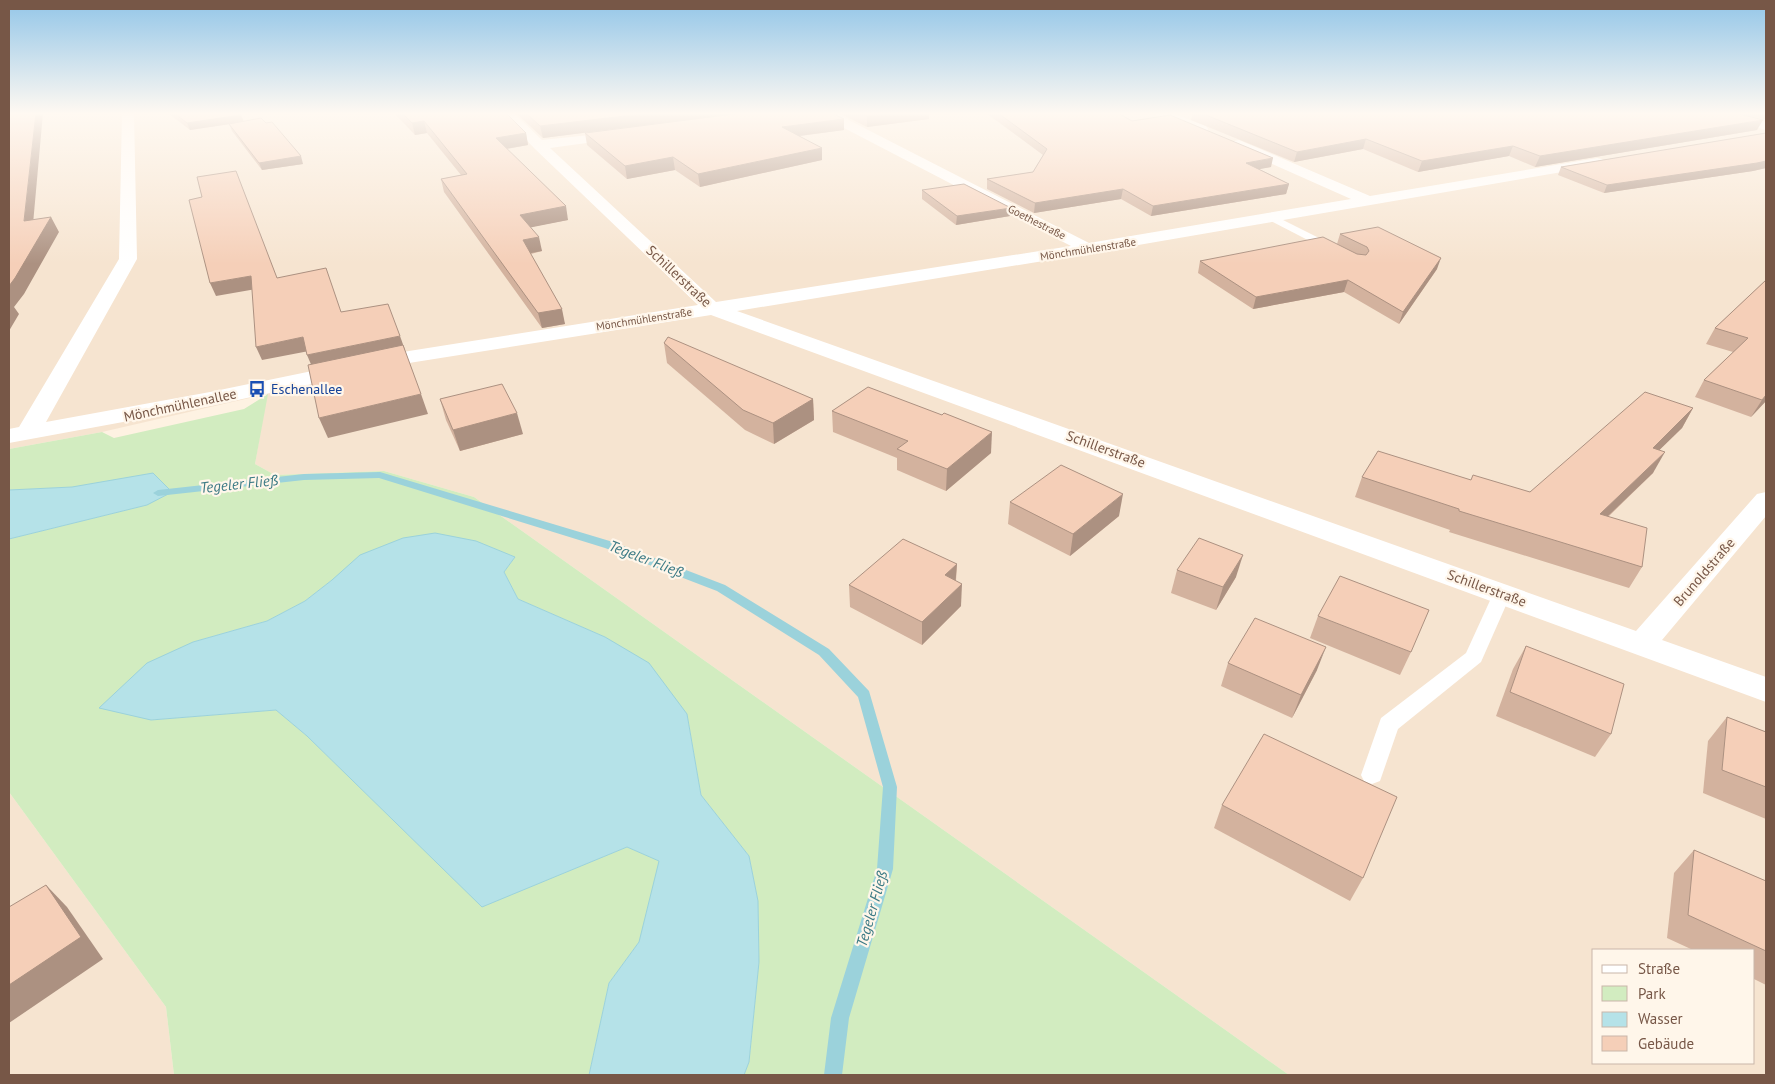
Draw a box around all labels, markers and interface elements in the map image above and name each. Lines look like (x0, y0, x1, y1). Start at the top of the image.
street label: Goethestraße (1006, 201, 1069, 243)
street label: Mönchmühlenstraße (1039, 234, 1137, 263)
street label: Schillerstraße (643, 241, 715, 311)
street label: Mönchmühlenstraße (595, 304, 693, 333)
bus stop icon: Eschenallee (247, 379, 267, 399)
place label: Eschenallee (271, 380, 342, 398)
street label: Mönchmühlenallee (122, 384, 238, 426)
street label: Schillerstraße (1064, 426, 1148, 472)
water label: Tegeler Fließ (199, 470, 279, 497)
street label: Brunoldstraße (1669, 534, 1739, 610)
water label: Tegeler Fließ (606, 536, 687, 582)
street label: Schillerstraße (1445, 565, 1529, 611)
water label: Tegeler Fließ (852, 868, 892, 949)
legend (1592, 949, 1755, 1064)
text: Straße (1638, 959, 1680, 978)
text: Park (1638, 984, 1666, 1003)
text: Wasser (1638, 1009, 1683, 1028)
text: Gebäude (1638, 1034, 1694, 1053)

